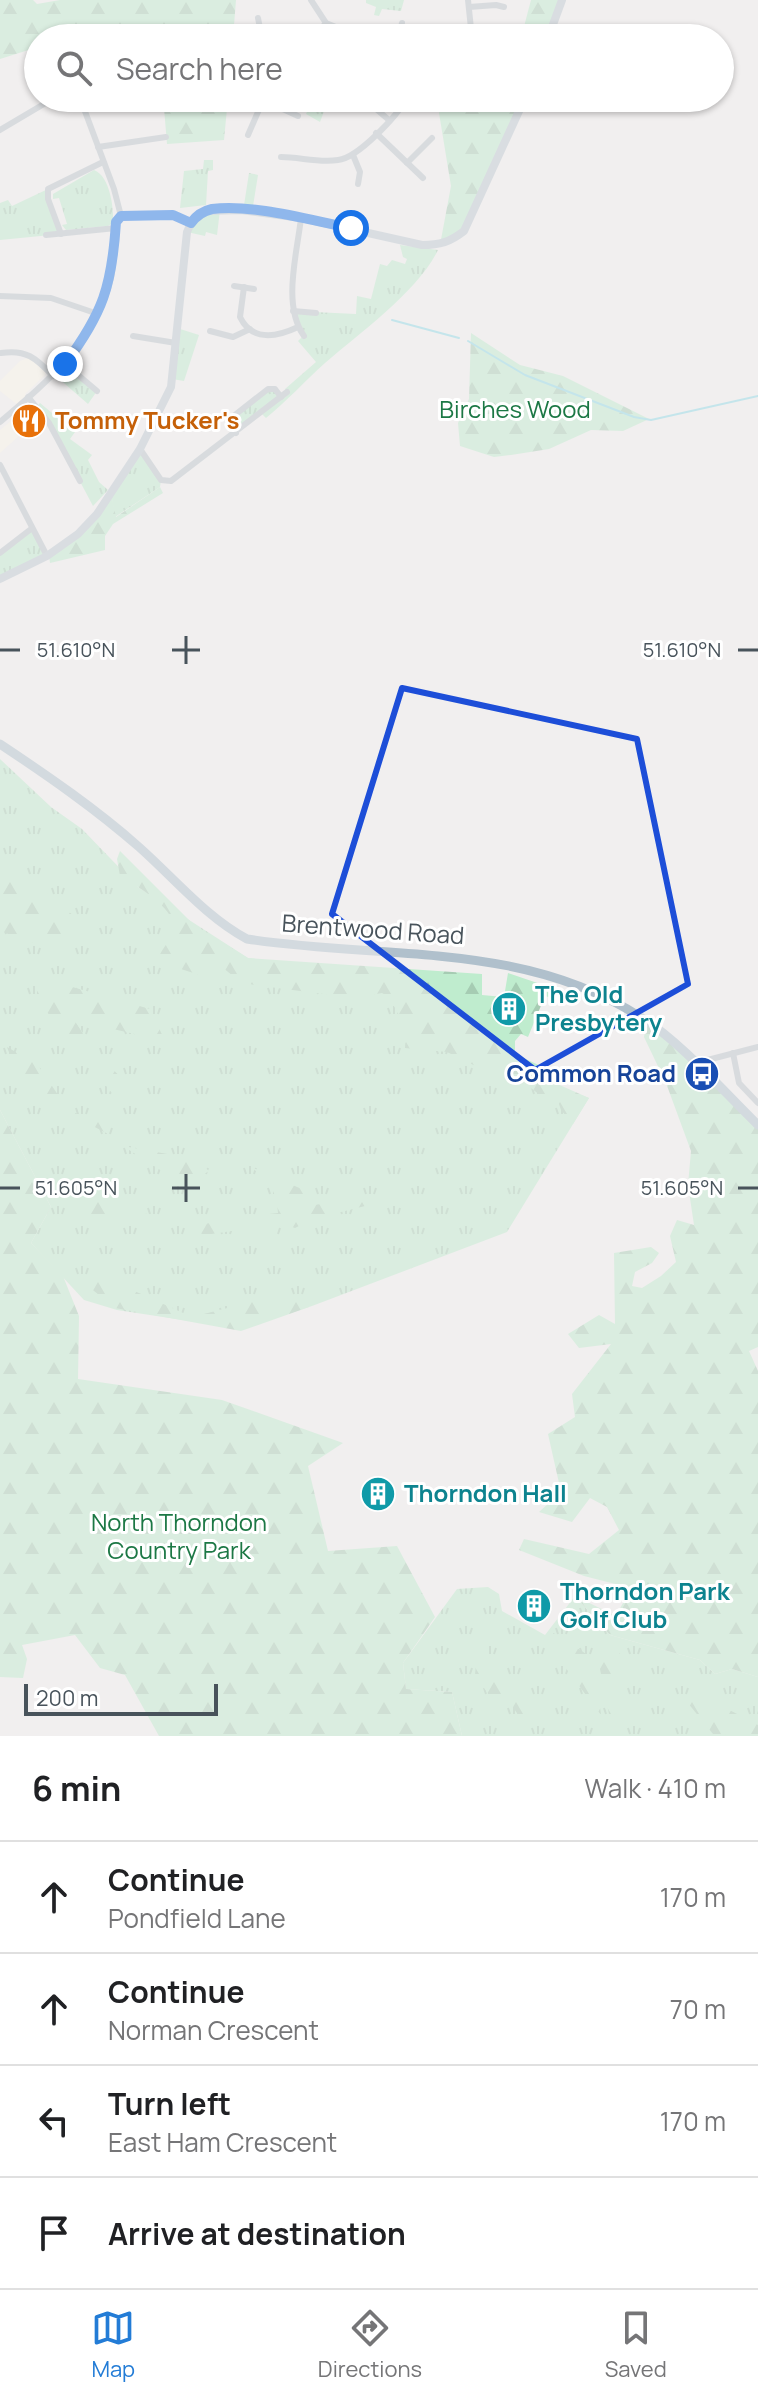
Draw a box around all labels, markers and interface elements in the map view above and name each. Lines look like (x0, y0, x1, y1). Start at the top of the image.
search box (24, 24, 734, 112)
icon: search (52, 46, 96, 90)
text: Search here (116, 48, 283, 89)
route start (333, 210, 369, 246)
route end (47, 346, 83, 382)
park label: Birches Wood (439, 392, 591, 425)
restaurant icon: Tommy Tucker's (10, 402, 48, 440)
place label: Tommy Tucker's (55, 403, 240, 436)
text: 51.610°N (37, 636, 115, 663)
text: 51.610°N (643, 636, 721, 663)
street label: Brentwood Road (281, 906, 465, 951)
place label: The Old Presbytery (535, 977, 663, 1038)
building icon: The Old Presbytery (490, 990, 528, 1028)
bus stop icon: Common Road (683, 1055, 721, 1093)
place label: Common Road (507, 1056, 676, 1089)
text: 51.605°N (35, 1174, 117, 1201)
text: 51.605°N (641, 1174, 723, 1201)
building icon: Thorndon Hall (359, 1475, 397, 1513)
place label: Thorndon Hall (404, 1476, 567, 1509)
park label: North Thorndon Country Park (91, 1505, 267, 1566)
place label: Thorndon Park Golf Club (560, 1574, 731, 1635)
building icon: Thorndon Park Golf Club (515, 1587, 553, 1625)
scale bar (24, 1680, 218, 1716)
text: 200 m (36, 1683, 98, 1713)
text: 6 min (32, 1765, 121, 1811)
text: Walk · 410 m (585, 1770, 726, 1806)
text: Continue (108, 1859, 244, 1900)
icon: ahead (32, 1875, 76, 1919)
text: 170 m (660, 1879, 726, 1915)
text: Pondfield Lane (108, 1900, 286, 1936)
text: Continue (108, 1971, 244, 2012)
icon: ahead (32, 1987, 76, 2031)
text: 70 m (670, 1991, 726, 2027)
text: Norman Crescent (108, 2012, 319, 2048)
text: Turn left (108, 2083, 231, 2124)
icon: left (32, 2099, 76, 2143)
text: 170 m (660, 2103, 726, 2139)
text: East Ham Crescent (108, 2124, 337, 2160)
icon: arrive (32, 2211, 76, 2255)
text: Arrive at destination (108, 2213, 406, 2254)
tab: Map (91, 2306, 135, 2384)
tab: Directions (318, 2306, 422, 2384)
tab: Saved (605, 2306, 667, 2384)

